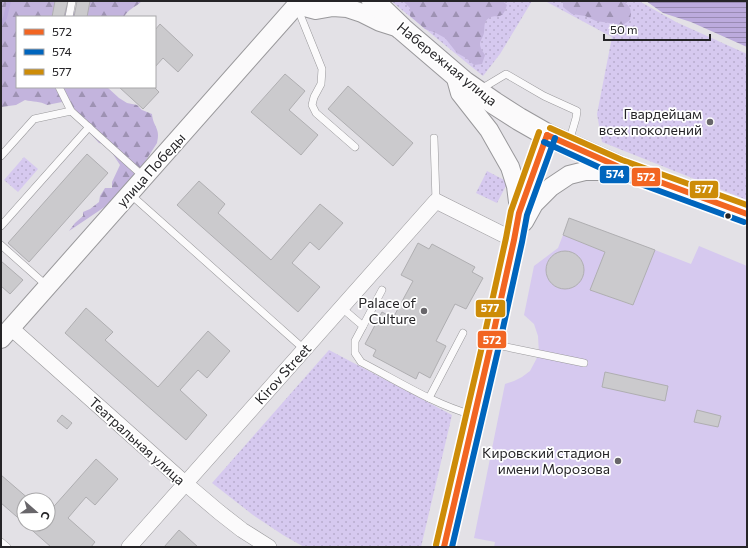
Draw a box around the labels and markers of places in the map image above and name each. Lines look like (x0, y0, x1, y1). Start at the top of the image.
place label: Гвардейцам всех поколений (599, 105, 702, 138)
marker: Гвардейцам всех поколений (705, 117, 715, 127)
unlabelled marker (723, 211, 733, 221)
place label: Palace of Culture (358, 294, 416, 327)
marker: Palace of Culture (419, 306, 429, 316)
place label: Кировский стадион имени Морозова (482, 444, 610, 477)
marker: Кировский стадион имени Морозова (613, 456, 623, 466)

